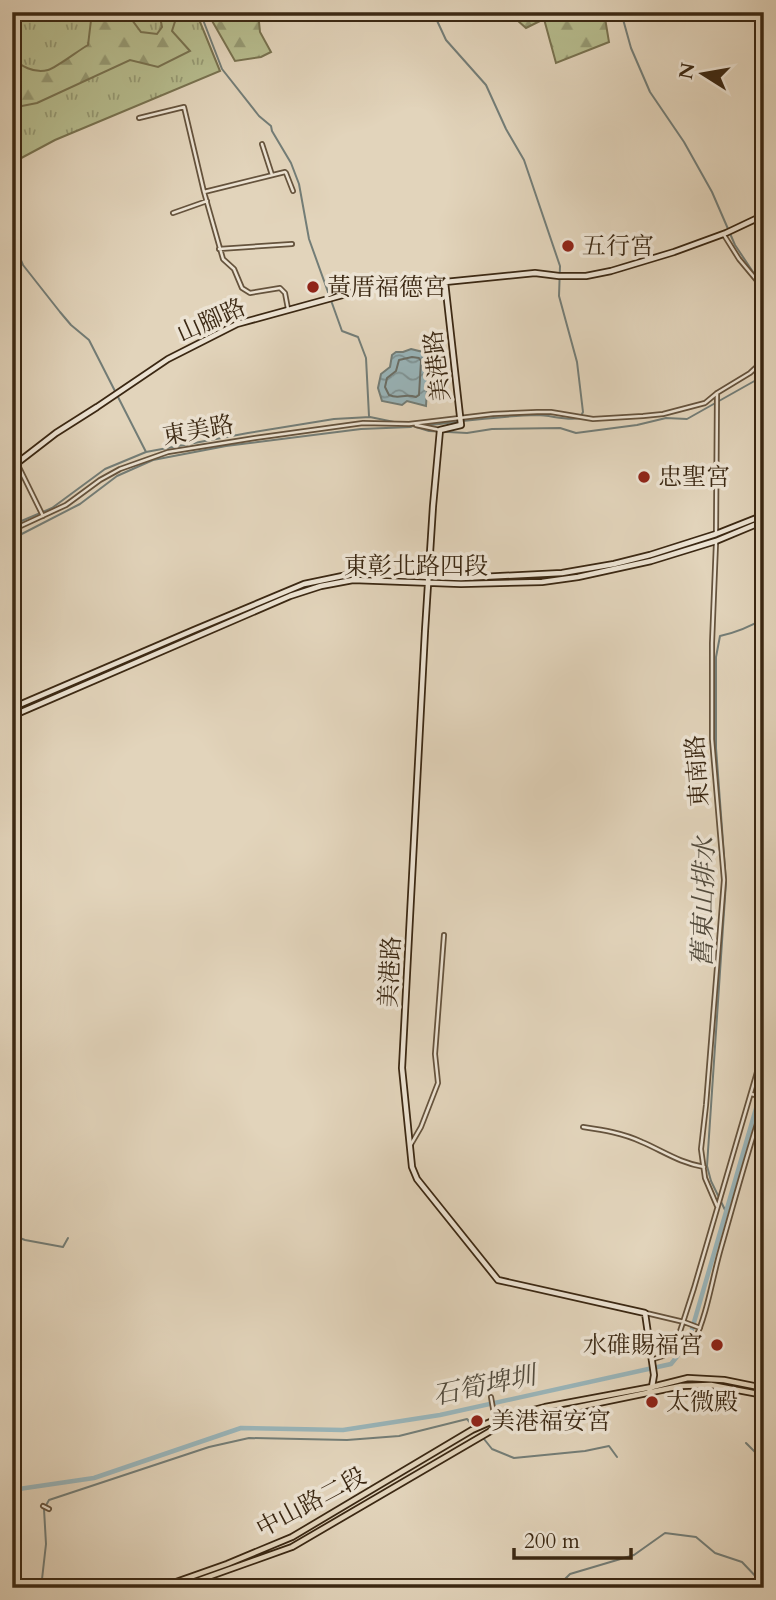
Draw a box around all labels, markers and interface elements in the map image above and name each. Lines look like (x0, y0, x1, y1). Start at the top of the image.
north arrow (668, 38, 738, 108)
text: N (673, 60, 702, 82)
place label: 五行宮 (582, 230, 654, 263)
marker: 五行宮 (560, 238, 576, 254)
place label: 黃厝福德宮 (327, 271, 447, 304)
marker: 黃厝福德宮 (305, 279, 321, 295)
street label: 山腳路 (172, 291, 251, 350)
street label: 美港路 (417, 328, 458, 404)
street label: 東美路 (160, 408, 236, 453)
place label: 忠聖宮 (658, 461, 730, 494)
marker: 忠聖宮 (636, 469, 652, 485)
street label: 東彰北路四段 (344, 550, 488, 583)
street label: 東南路 (679, 734, 716, 808)
water label: 舊東山排水 (685, 834, 722, 967)
street label: 美港路 (372, 935, 409, 1009)
place label: 水碓賜福宮 (583, 1329, 703, 1362)
marker: 水碓賜福宮 (709, 1337, 725, 1353)
water label: 石筍埤圳 (430, 1357, 543, 1413)
place label: 太微殿 (666, 1386, 738, 1419)
marker: 太微殿 (644, 1394, 660, 1410)
place label: 美港福安宮 (491, 1405, 611, 1438)
marker: 美港福安宮 (469, 1413, 485, 1429)
street label: 中山路二段 (251, 1460, 372, 1545)
scale bar (514, 1516, 631, 1560)
text: 200 m (524, 1527, 580, 1556)

